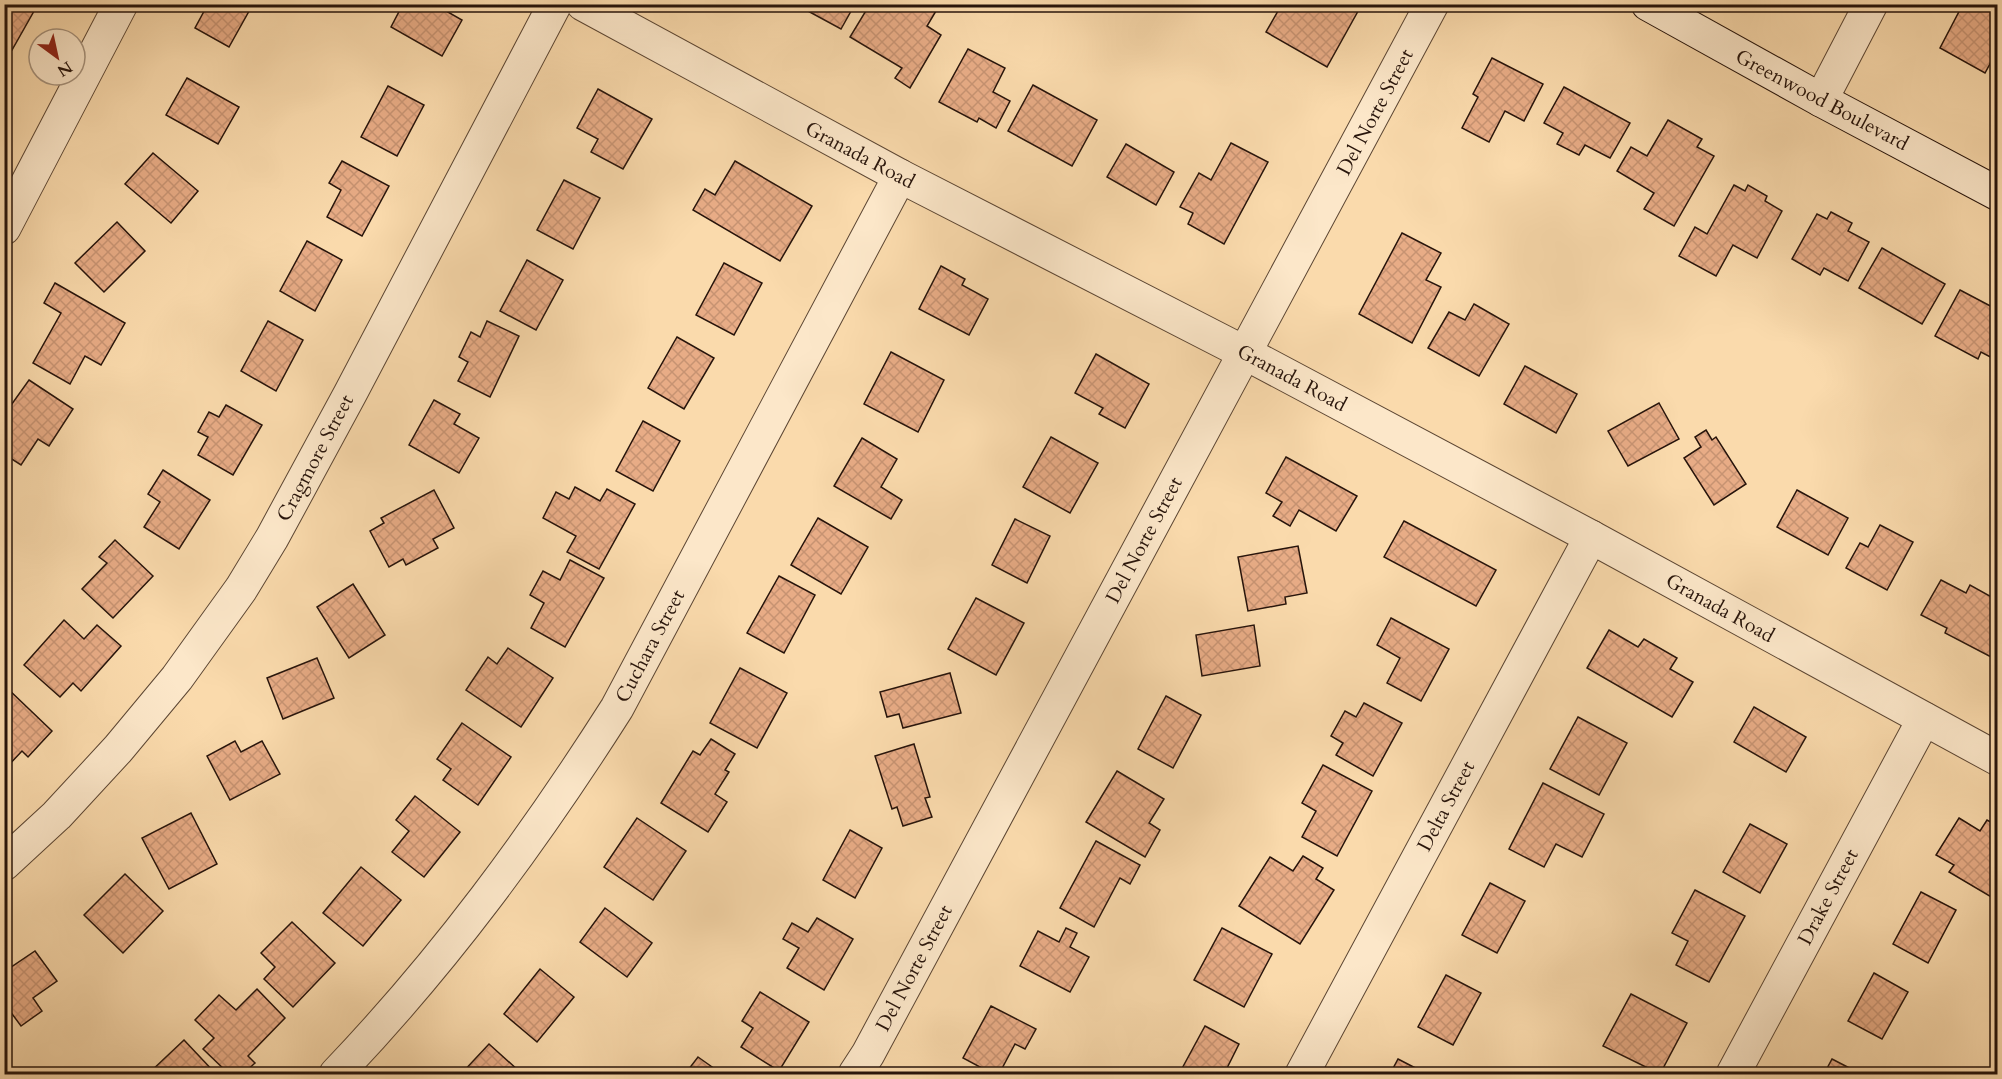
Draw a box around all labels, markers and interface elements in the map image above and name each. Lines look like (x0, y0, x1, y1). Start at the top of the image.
north arrow (27, 27, 87, 87)
street label: Del Norte Street (1330, 43, 1420, 180)
street label: Greenwood Boulevard (1731, 43, 1914, 157)
text: N (53, 56, 76, 82)
street label: Granada Road (801, 115, 920, 195)
street label: Granada Road (1233, 338, 1352, 418)
street label: Cragmore Street (270, 389, 360, 526)
street label: Del Norte Street (1099, 471, 1189, 608)
street label: Granada Road (1661, 567, 1780, 649)
street label: Cuchara Street (609, 584, 691, 707)
street label: Delta Street (1411, 755, 1481, 856)
street label: Drake Street (1791, 844, 1865, 950)
street label: Del Norte Street (869, 899, 959, 1036)

